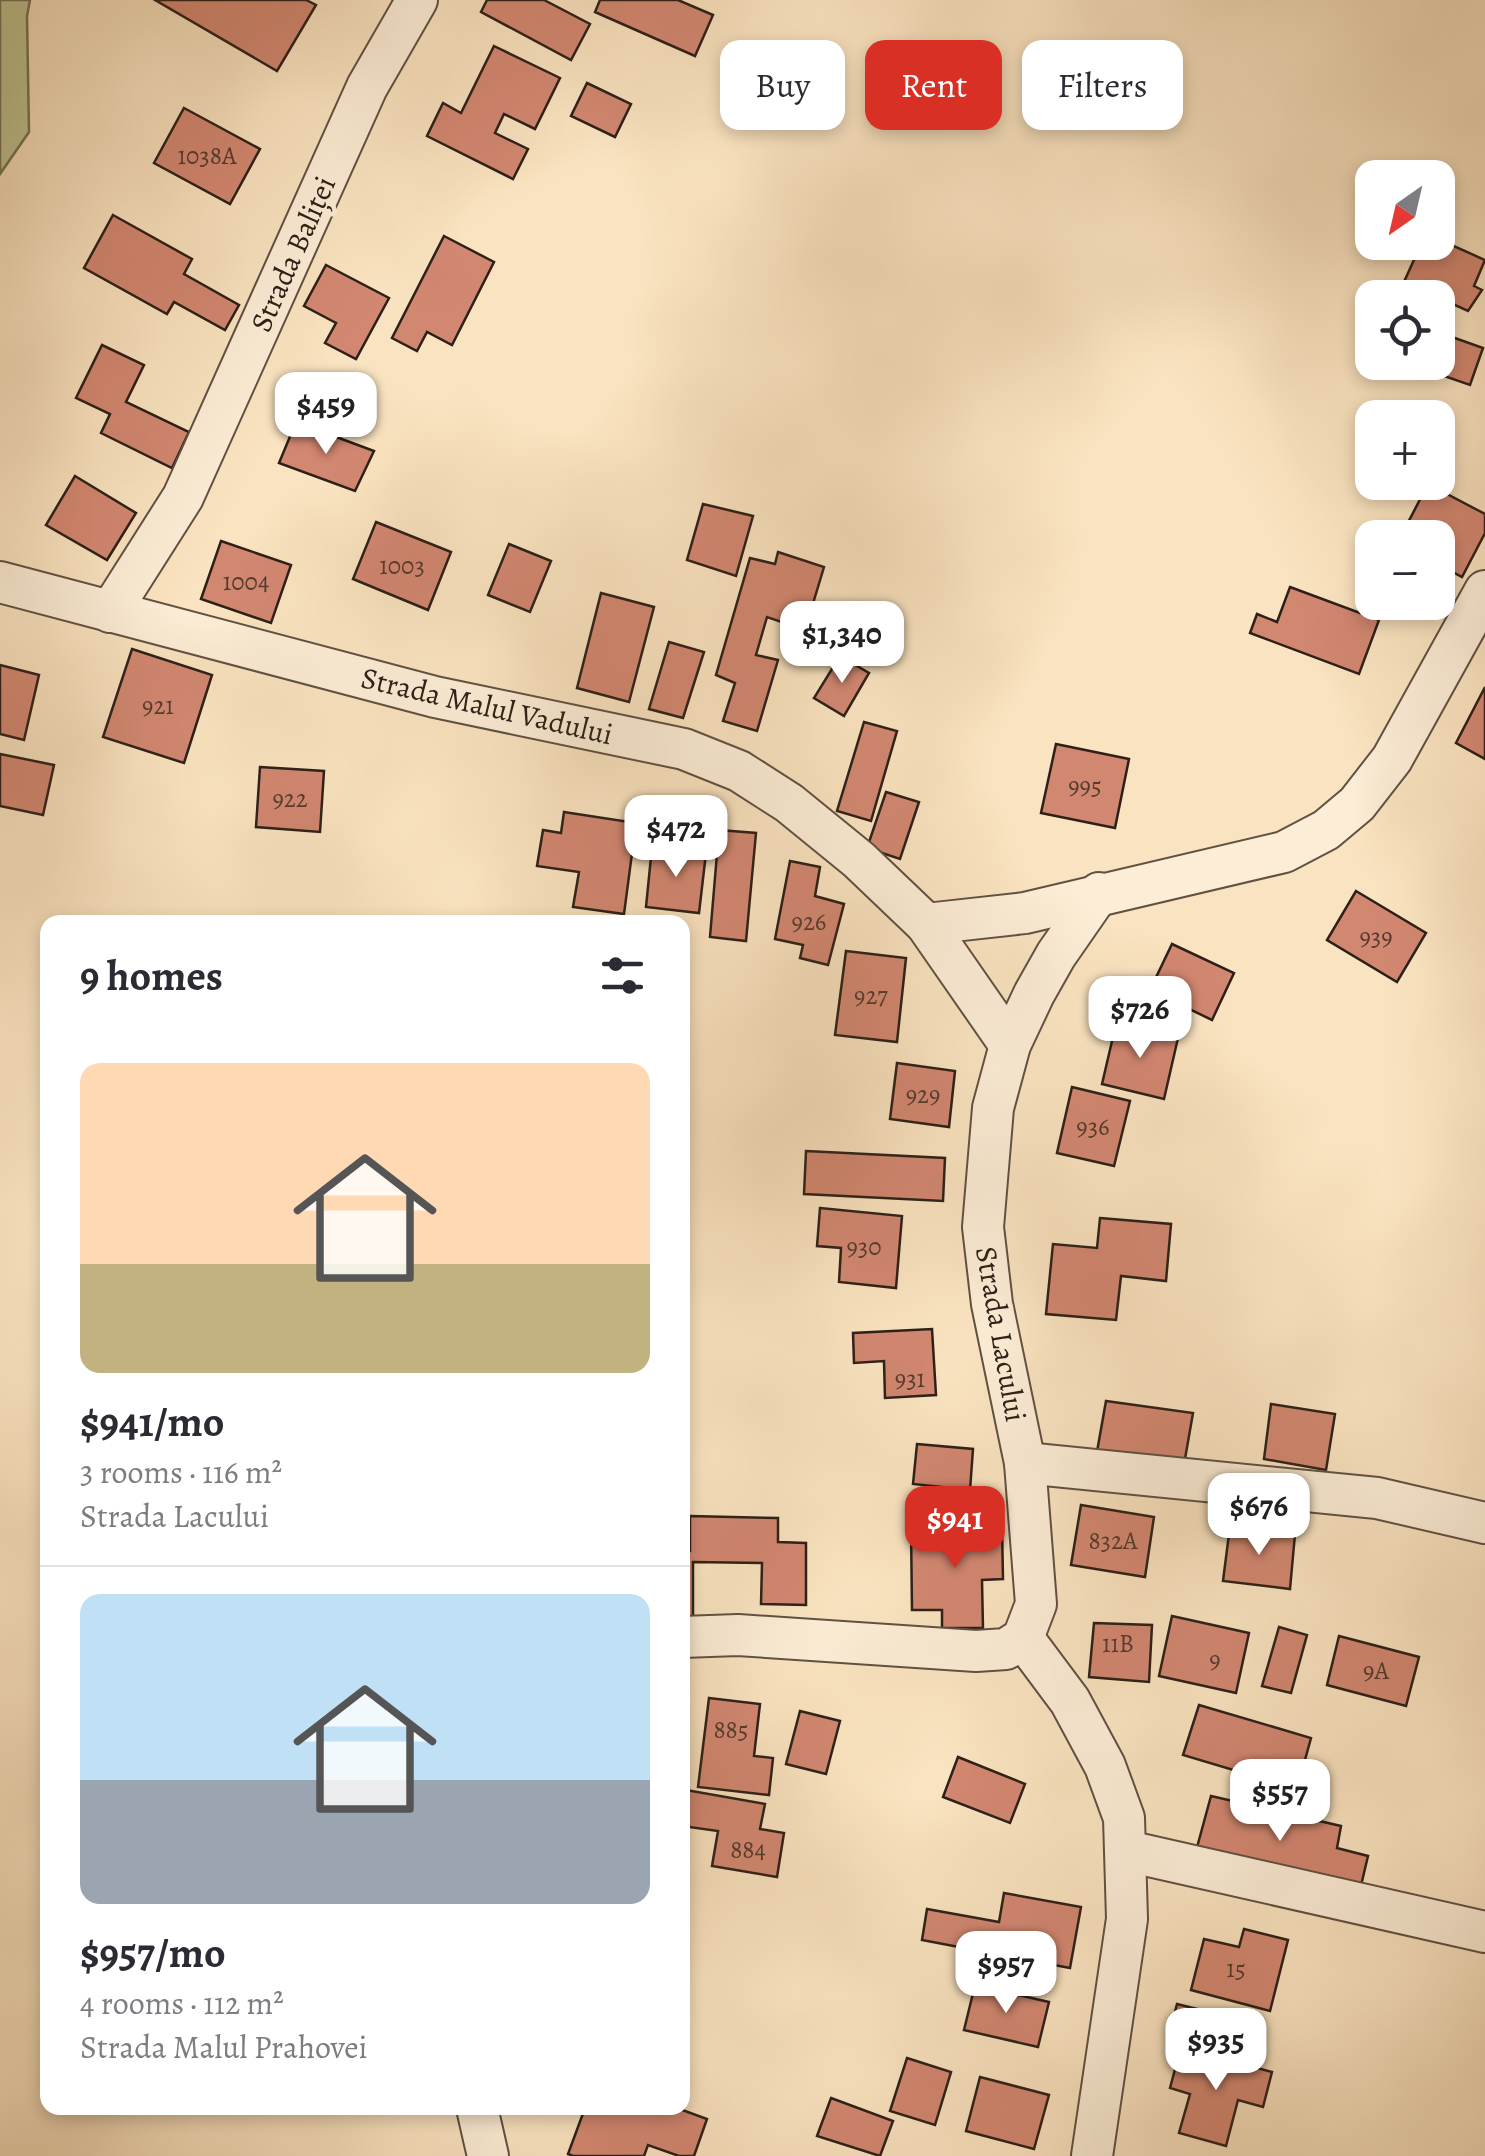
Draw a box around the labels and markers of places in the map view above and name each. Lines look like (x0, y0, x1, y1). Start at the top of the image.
pin: $459 (267, 372, 385, 457)
pin: $1,340 (761, 601, 923, 686)
pin: $472 (617, 795, 735, 880)
pin: $726 (1081, 976, 1199, 1061)
pin: $676 (1200, 1473, 1318, 1558)
pin: $941 (896, 1486, 1014, 1571)
pin: $557 (1221, 1759, 1339, 1844)
pin: $957 (947, 1931, 1065, 2016)
pin: $935 (1157, 2008, 1275, 2093)

